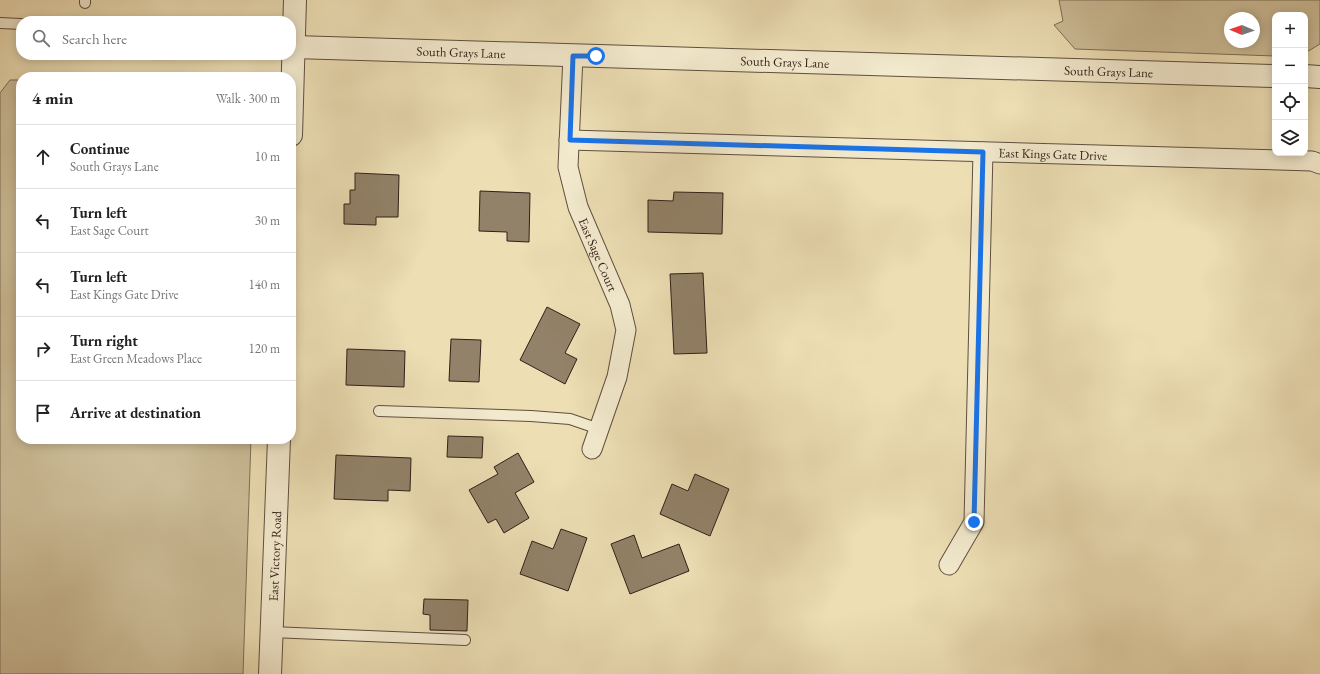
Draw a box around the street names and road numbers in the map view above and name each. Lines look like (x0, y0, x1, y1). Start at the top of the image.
street label: South Grays Lane (416, 42, 506, 62)
street label: South Grays Lane (740, 52, 829, 71)
street label: South Grays Lane (1064, 61, 1153, 81)
street label: East Kings Gate Drive (998, 144, 1107, 164)
street label: East Sage Court (575, 215, 622, 294)
street label: East Victory Road (264, 510, 285, 602)

